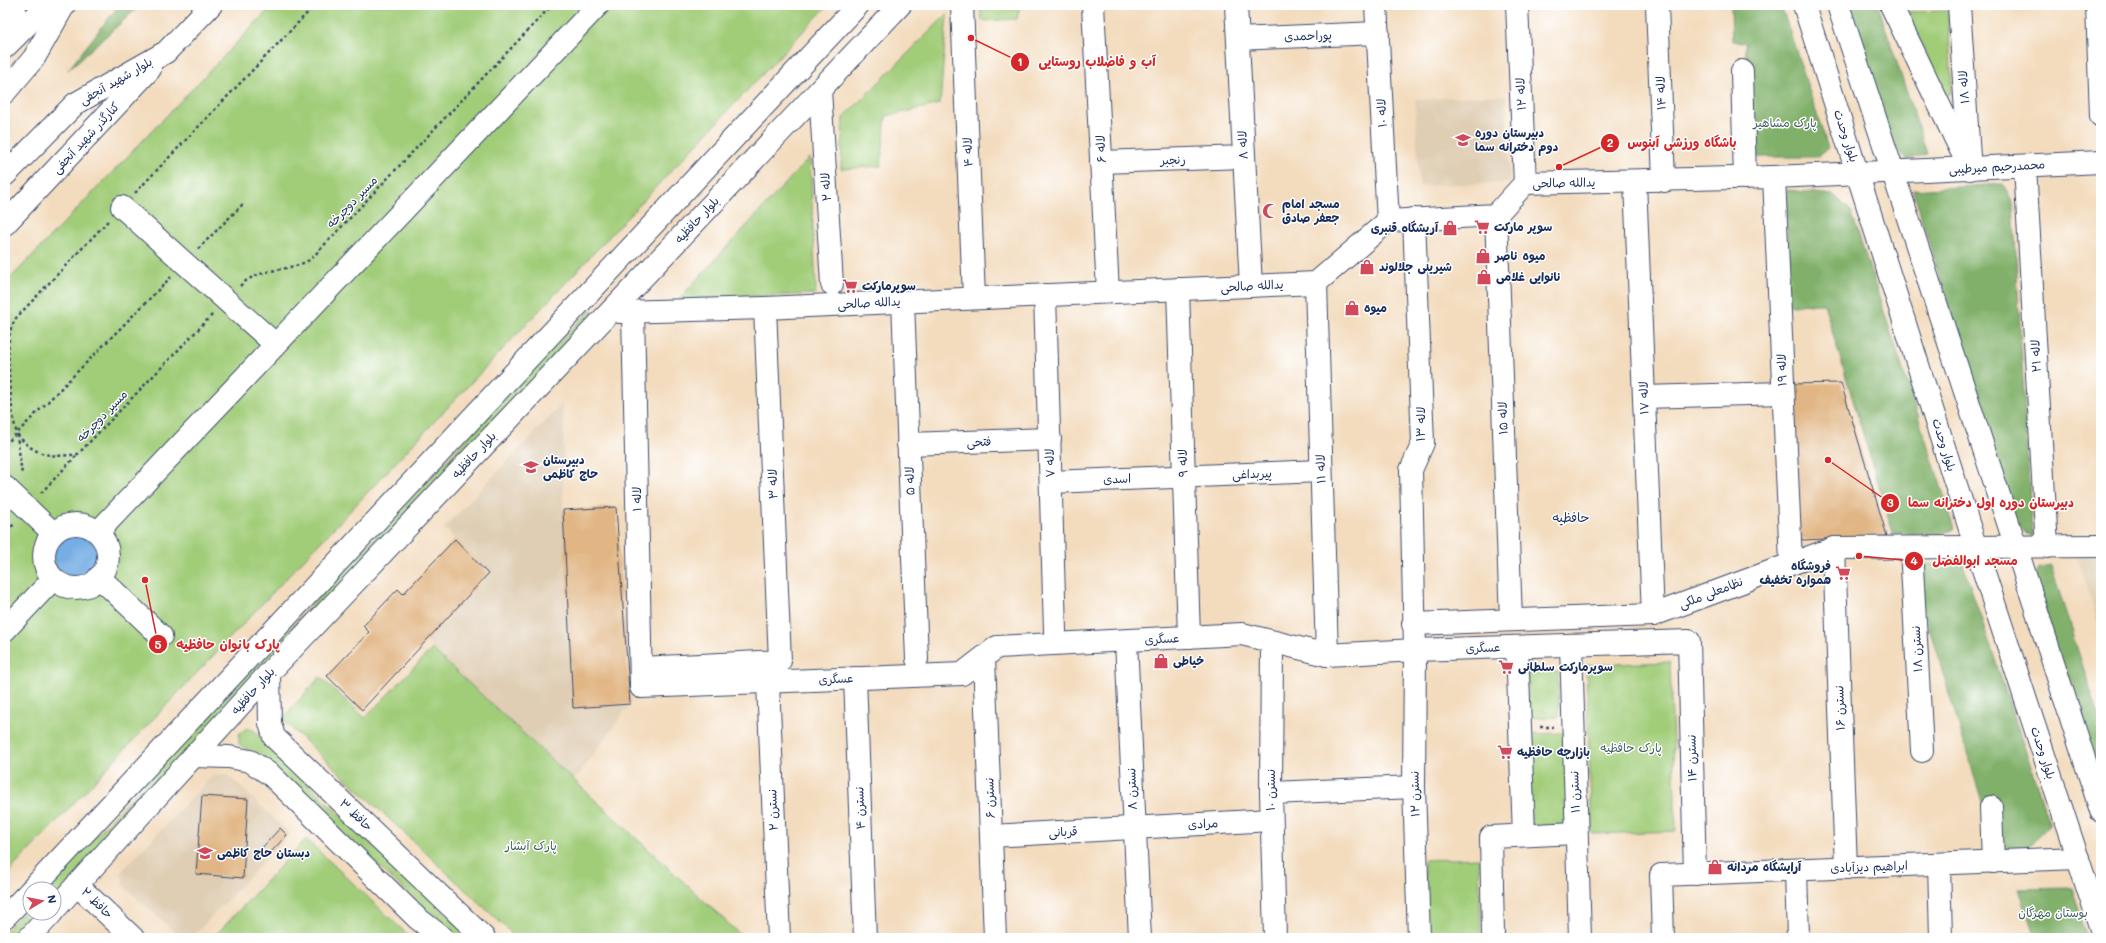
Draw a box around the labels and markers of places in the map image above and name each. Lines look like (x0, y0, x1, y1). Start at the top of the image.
callout: آب و فاضلاب روستایی (1010, 49, 1163, 74)
place label: دبیرستان دوره دوم دخترانه سما (1475, 124, 1559, 156)
callout: باشگاه ورزشی آبنوس (1600, 130, 1745, 155)
school or university icon: دبیرستان دوره دوم دخترانه سما (1454, 131, 1472, 149)
place label: مسجد امام جعفر صادق (1282, 195, 1340, 225)
mosque icon: مسجد امام جعفر صادق (1261, 202, 1279, 220)
supermarket icon: سوپر مارکت (1473, 218, 1491, 236)
place label: سوپر مارکت (1494, 218, 1552, 235)
place label: آریشگاه قنبری (1371, 219, 1439, 235)
shop icon: آریشگاه قنبری (1441, 219, 1459, 237)
shop icon: میوه ناصر (1474, 247, 1492, 265)
place label: میوه ناصر (1494, 247, 1546, 264)
shop icon: شیرینی جلالوند (1358, 258, 1376, 276)
place label: شیرینی جلالوند (1379, 258, 1452, 275)
shop icon: نانوایی غلامی (1475, 268, 1493, 286)
place label: نانوایی غلامی (1496, 268, 1561, 285)
supermarket icon: سوپرمارکت (841, 277, 859, 295)
place label: سوپرمارکت (862, 277, 916, 294)
shop icon: میوه (1343, 299, 1361, 317)
place label: میوه (1364, 299, 1387, 316)
place label: دبیرستان حاج کاظمی (543, 451, 598, 482)
school or university icon: دبیرستان حاج کاظمی (522, 458, 540, 476)
callout: دبیرستان دوره اول دخترانه سما (1880, 490, 2082, 515)
callout: مسجد ابوالفضل (1904, 548, 2026, 573)
place label: فروشگاه همواره تخفیف (1759, 557, 1831, 588)
supermarket icon: فروشگاه همواره تخفیف (1834, 564, 1852, 582)
callout: پارک بانوان حافظیه (148, 632, 287, 657)
shop icon: خیاطی (1152, 652, 1170, 670)
place label: خیاطی (1173, 652, 1204, 669)
supermarket icon: سوپرمارکت سلطانی (1497, 658, 1515, 676)
place label: سوپرمارکت سلطانی (1518, 658, 1613, 675)
supermarket icon: بازارچه حافظیه (1496, 743, 1514, 761)
place label: بازارچه حافظیه (1517, 743, 1590, 760)
school or university icon: دبستان حاج کاظمی (196, 844, 214, 862)
place label: دبستان حاج کاظمی (217, 844, 311, 861)
shop icon: آرایشگاه مردانه (1706, 858, 1724, 876)
place label: آرایشگاه مردانه (1727, 858, 1802, 874)

